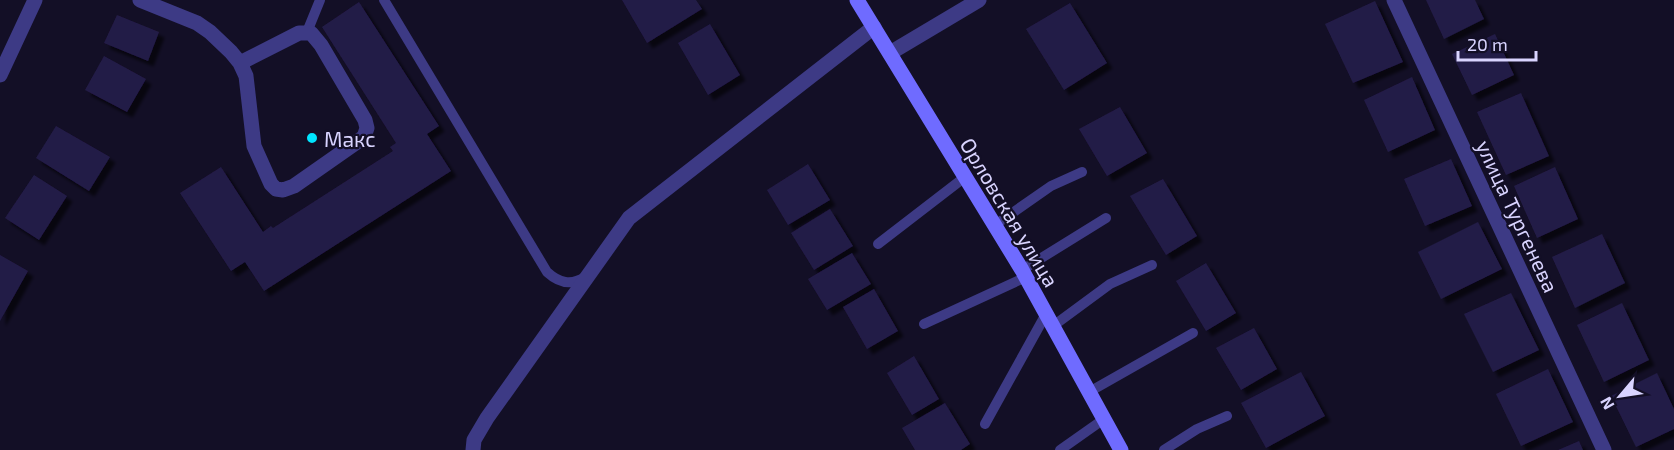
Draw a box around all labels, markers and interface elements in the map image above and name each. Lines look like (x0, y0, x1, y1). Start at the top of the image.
scale bar (1458, 24, 1536, 62)
text: 20 m (1467, 33, 1508, 55)
place label: Макс (324, 126, 376, 151)
marker: Макс (305, 131, 319, 145)
street label: Орловская улица (955, 133, 1064, 292)
street label: улица Тургенева (1471, 136, 1564, 297)
north arrow (1590, 366, 1650, 426)
text: N (1595, 394, 1618, 413)

